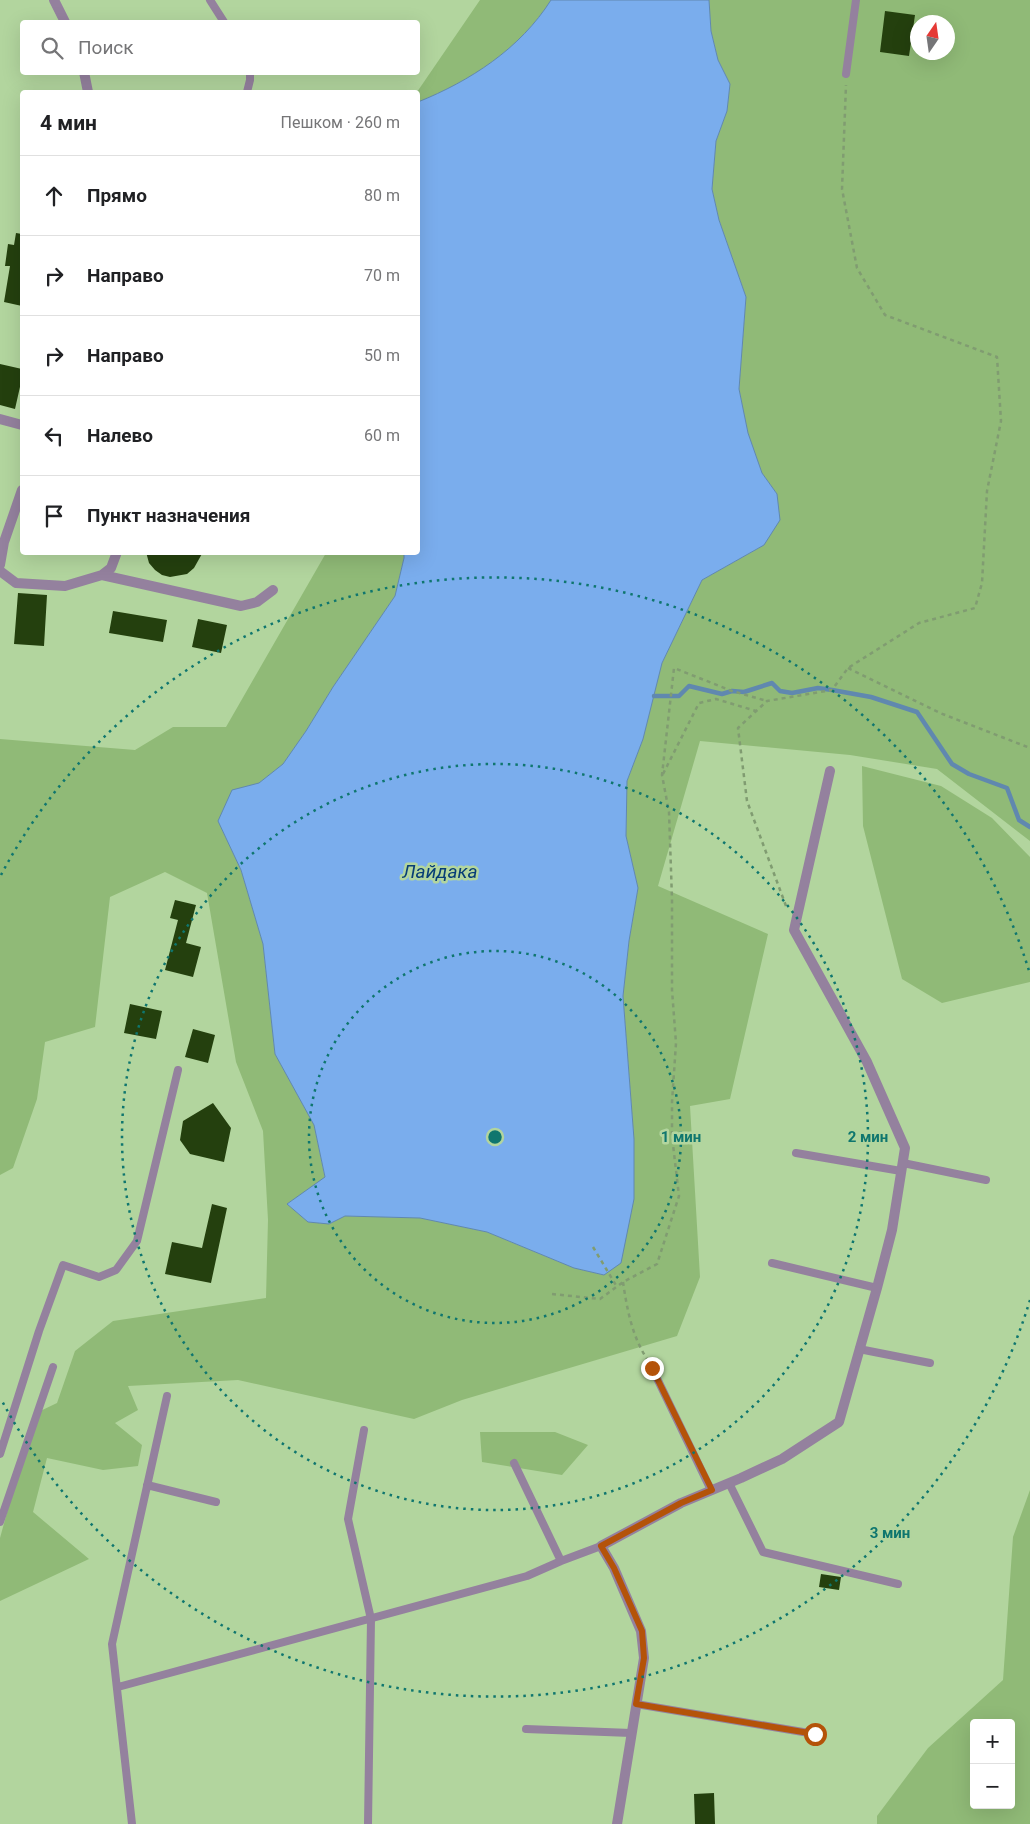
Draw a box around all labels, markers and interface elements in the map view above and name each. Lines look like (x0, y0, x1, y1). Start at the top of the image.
north arrow (910, 15, 955, 60)
search box (20, 20, 420, 75)
icon: search (38, 34, 66, 62)
text: Поиск (78, 36, 134, 59)
text: 4 мин (40, 111, 97, 135)
text: Пешком · 260 m (281, 113, 400, 132)
icon: ahead (40, 182, 68, 210)
text: Прямо (87, 184, 147, 207)
text: 80 m (364, 186, 400, 205)
icon: right (40, 262, 68, 290)
text: Направо (87, 264, 164, 287)
text: 70 m (364, 266, 400, 285)
icon: right (40, 342, 68, 370)
text: Направо (87, 344, 164, 367)
text: 50 m (364, 346, 400, 365)
icon: left (40, 422, 68, 450)
text: Налево (87, 424, 153, 447)
text: 60 m (364, 426, 400, 445)
icon: arrive (40, 502, 68, 530)
text: Пункт назначения (87, 504, 250, 527)
water label: Лайдака (402, 860, 477, 883)
centre of rings (486, 1128, 504, 1146)
text: 1 мин (661, 1128, 701, 1146)
text: 2 мин (848, 1128, 888, 1146)
route end (641, 1357, 664, 1380)
text: 3 мин (870, 1524, 910, 1542)
map controls (970, 1719, 1015, 1809)
button: + (970, 1719, 1015, 1764)
route start (804, 1723, 827, 1746)
button: − (970, 1764, 1015, 1809)

